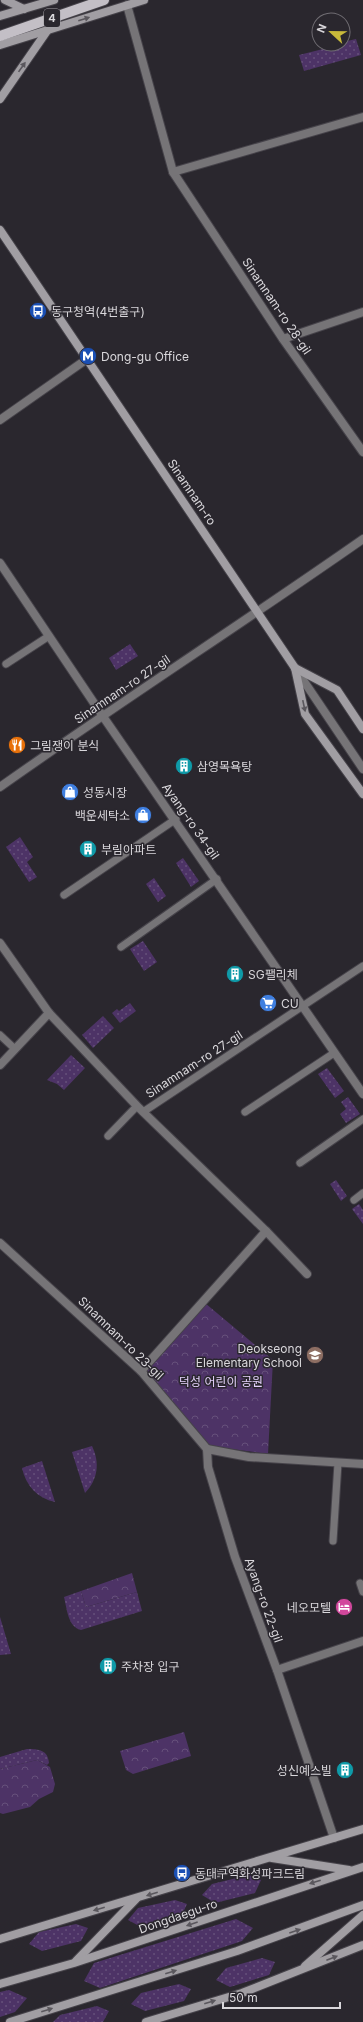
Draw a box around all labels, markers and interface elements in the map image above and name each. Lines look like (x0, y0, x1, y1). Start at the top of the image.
road number: 4 (44, 9, 60, 27)
north arrow (311, 12, 351, 52)
one-way arrow (78, 16, 90, 22)
text: N (314, 22, 330, 35)
one-way arrow (18, 62, 26, 72)
street label: Sinamnam-ro 28-gil (239, 255, 315, 357)
bus stop icon: 동구청역(4번출구) (28, 301, 48, 321)
place label: 동구청역(4번출구) (51, 304, 145, 319)
metro station icon: Dong-gu Office (78, 346, 98, 366)
place label: Dong-gu Office (101, 349, 189, 364)
street label: Sinamnam-ro (164, 456, 220, 528)
street label: Sinamnam-ro 27-gil (71, 651, 173, 727)
one-way arrow (301, 700, 307, 713)
restaurant icon: 그림쟁이 분식 (7, 735, 27, 755)
place label: 그림쟁이 분식 (30, 738, 100, 753)
building icon: 삼영목욕탕 (174, 756, 194, 776)
place label: 삼영목욕탕 (197, 759, 252, 774)
street label: Ayang-ro 34-gil (159, 780, 223, 862)
shop icon: 성동시장 (60, 782, 80, 802)
place label: 성동시장 (83, 785, 127, 800)
shop icon: 백운세탁소 (133, 805, 153, 825)
place label: 백운세탁소 (75, 808, 130, 823)
building icon: 부림아파트 (78, 839, 98, 859)
place label: 부림아파트 (101, 842, 156, 857)
building icon: SG팰리체 (225, 964, 245, 984)
place label: SG팰리체 (248, 967, 298, 982)
supermarket icon: CU (258, 993, 278, 1013)
place label: CU (281, 996, 299, 1011)
street label: Sinamnam-ro 27-gil (143, 1027, 245, 1101)
street label: Sinamnam-ro 23-gil (75, 1293, 167, 1383)
place label: Deokseong Elementary School (196, 1341, 302, 1370)
school or university icon: Deokseong Elementary School (305, 1345, 325, 1365)
park label: 덕성 어린이 공원 (179, 1374, 263, 1389)
street label: Ayang-ro 22-gil (242, 1556, 286, 1644)
hotel icon: 네오모텔 (334, 1597, 354, 1617)
place label: 네오모텔 (287, 1600, 331, 1615)
building icon: 주차장 입구 (98, 1656, 118, 1676)
place label: 주차장 입구 (121, 1659, 180, 1674)
building icon: 성신예스빌 (335, 1760, 355, 1780)
place label: 성신예스빌 (277, 1763, 332, 1778)
bus stop icon: 동대구역화성파크드림 (172, 1863, 192, 1883)
place label: 동대구역화성파크드림 (195, 1866, 305, 1881)
one-way arrow (309, 1880, 321, 1886)
one-way arrow (146, 1891, 158, 1897)
street label: Dongdaegu-ro (137, 1895, 219, 1937)
one-way arrow (93, 1906, 105, 1912)
one-way arrow (185, 1921, 197, 1927)
one-way arrow (289, 1928, 301, 1934)
one-way arrow (327, 1954, 339, 1960)
one-way arrow (166, 1968, 178, 1974)
scale bar (223, 1984, 340, 2010)
text: 50 m (229, 1990, 258, 2005)
one-way arrow (204, 1999, 216, 2005)
one-way arrow (42, 2007, 54, 2013)

